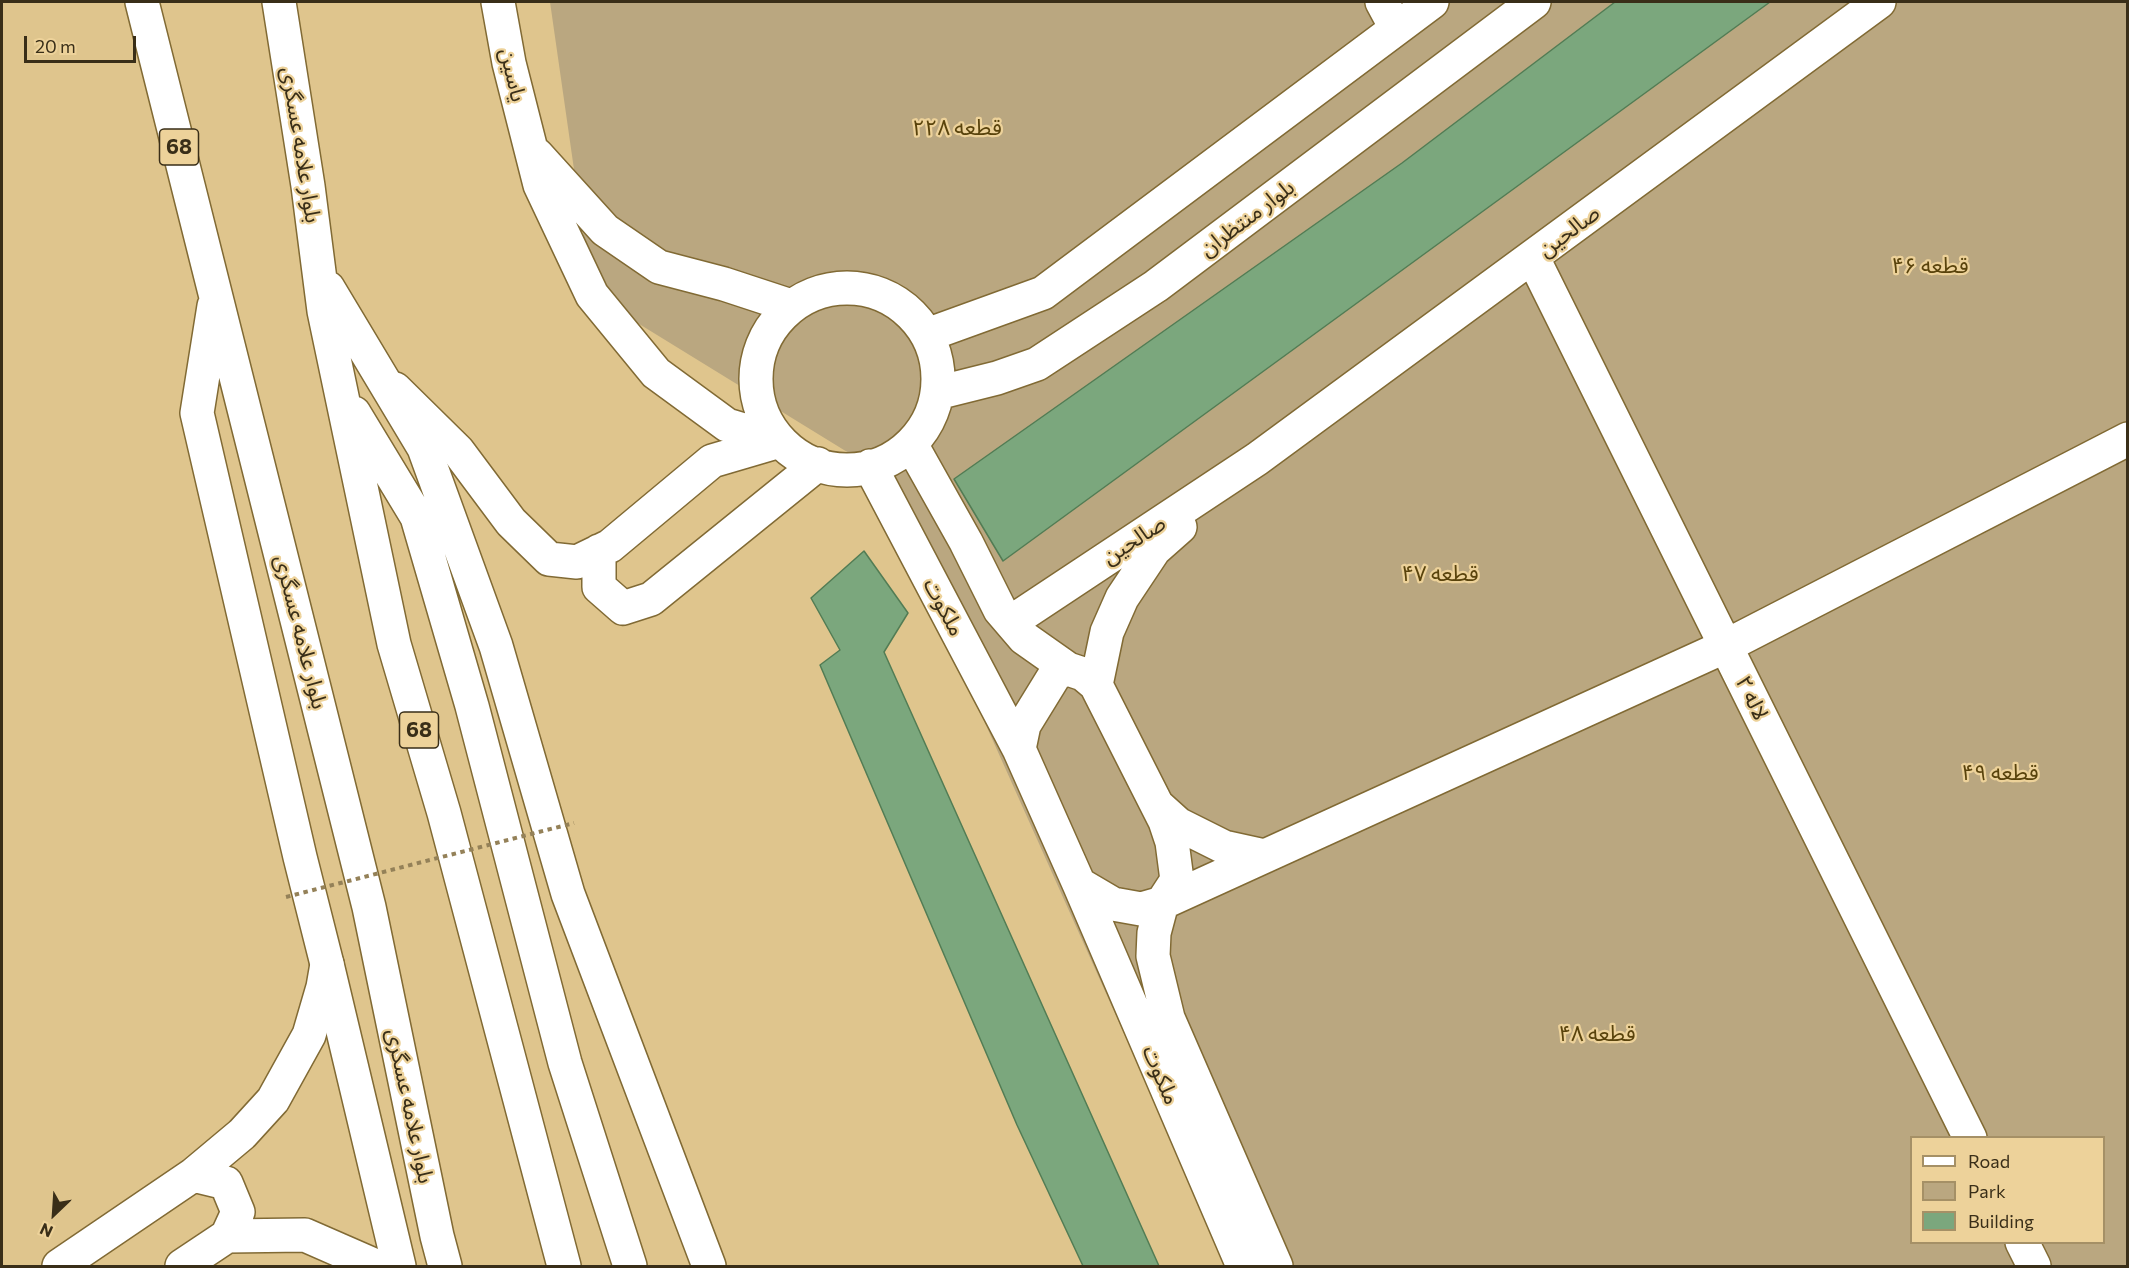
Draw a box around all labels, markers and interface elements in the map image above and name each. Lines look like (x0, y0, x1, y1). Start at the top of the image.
scale bar (27, 24, 140, 62)
text: 20 m (35, 35, 76, 57)
street label: یاسین (494, 45, 532, 105)
street label: بلوار علامه عسگری (276, 65, 326, 225)
park label: قطعه ۲۲۸ (912, 115, 1002, 141)
road number: 68 (160, 129, 198, 165)
street label: بلوار منتظران (1194, 174, 1300, 262)
street label: صالحین (1533, 199, 1605, 263)
park label: قطعه ۴۶ (1892, 253, 1968, 279)
street label: صالحین (1097, 510, 1171, 570)
street label: بلوار علامه عسگری (269, 552, 333, 712)
park label: قطعه ۴۷ (1402, 561, 1478, 587)
street label: ملکوت (918, 574, 970, 640)
street label: لاله ۲ (1730, 672, 1774, 724)
road number: 68 (400, 712, 438, 748)
park label: قطعه ۴۹ (1962, 760, 2038, 786)
park label: قطعه ۴۸ (1559, 1021, 1635, 1047)
street label: بلوار علامه عسگری (381, 1026, 439, 1186)
street label: ملکوت (1137, 1042, 1185, 1108)
legend (1910, 1136, 2105, 1244)
text: Road (1968, 1150, 2010, 1172)
text: Park (1968, 1180, 2006, 1202)
north arrow (24, 1184, 84, 1244)
text: Building (1968, 1210, 2034, 1232)
text: N (37, 1220, 56, 1242)

